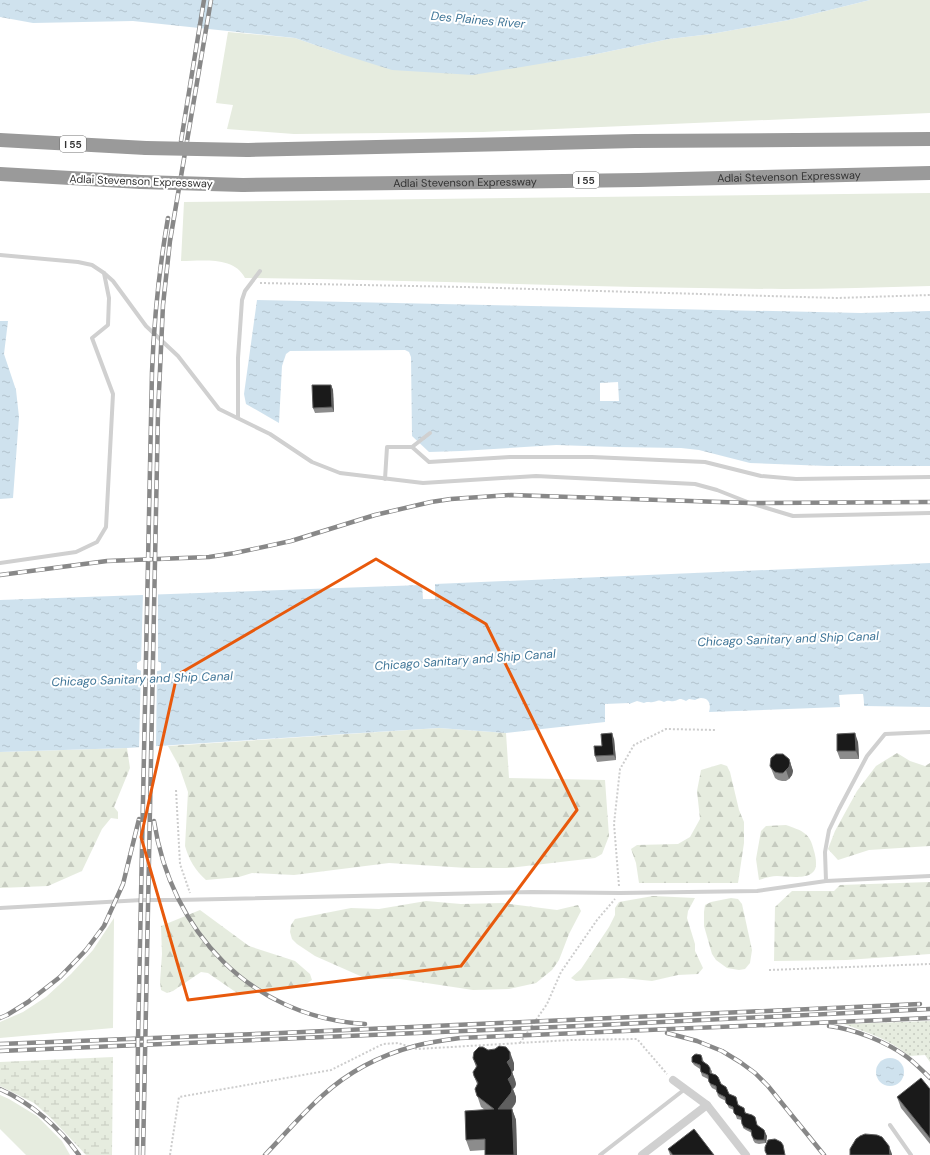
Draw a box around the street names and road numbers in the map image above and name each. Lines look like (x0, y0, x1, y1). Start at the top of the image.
road number: I 55 (60, 136, 86, 152)
street label: Adlai Stevenson Expressway (717, 168, 861, 185)
street label: Adlai Stevenson Expressway (69, 172, 213, 190)
road number: I 55 (573, 172, 599, 188)
street label: Adlai Stevenson Expressway (393, 174, 537, 190)

